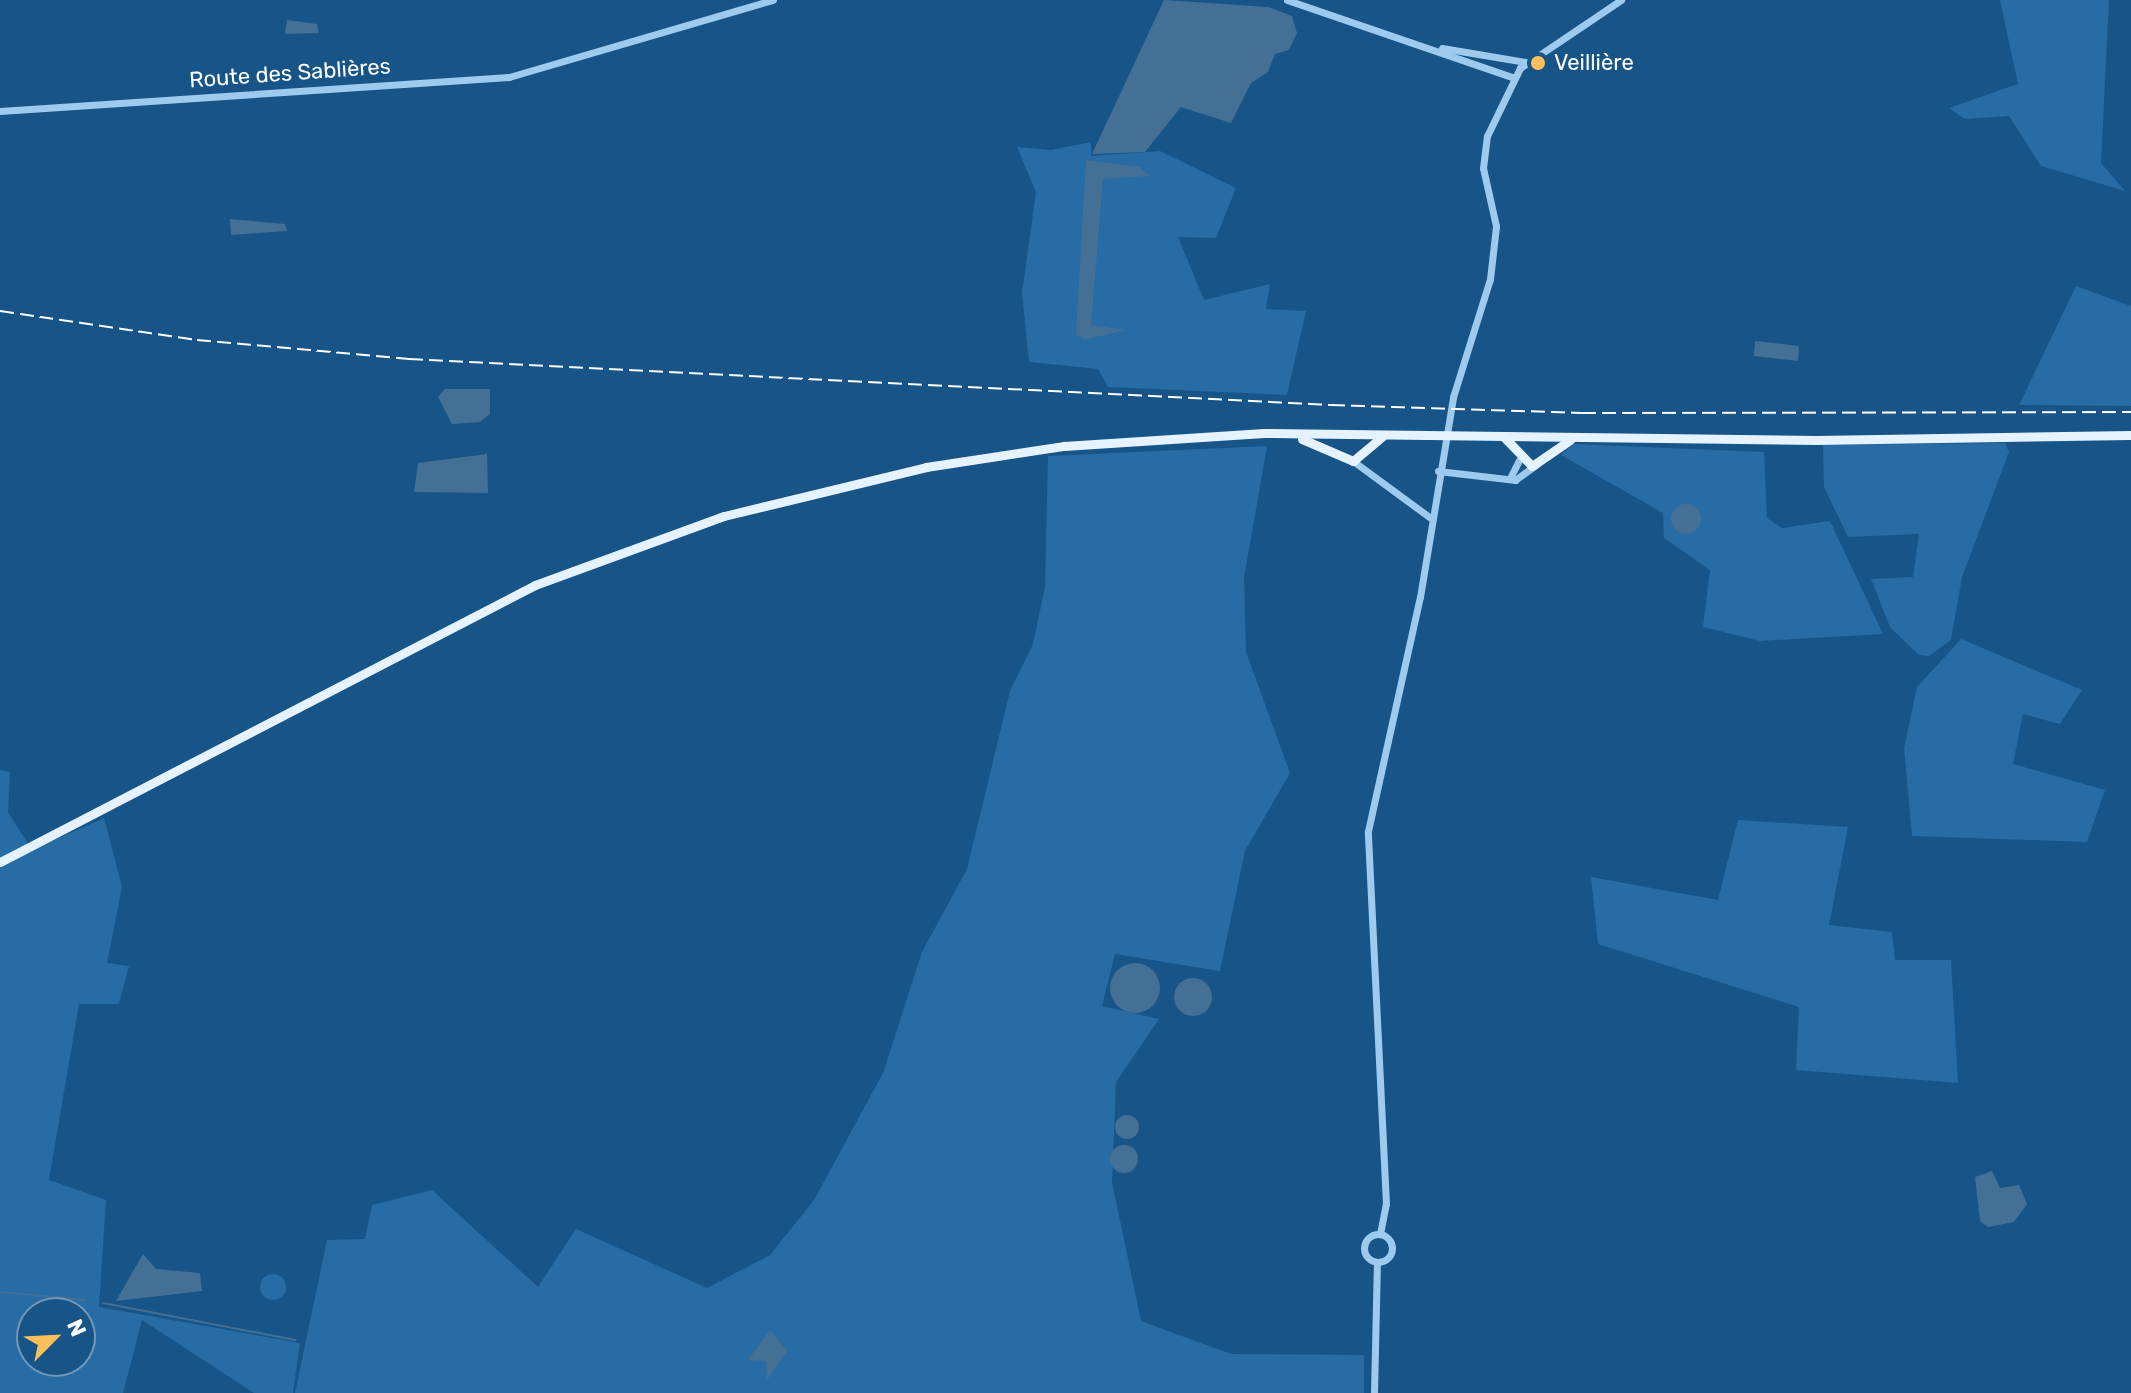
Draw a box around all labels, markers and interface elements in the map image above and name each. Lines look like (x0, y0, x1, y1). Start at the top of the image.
place label: Veillière (1554, 50, 1634, 76)
street label: Route des Sablières (188, 53, 392, 93)
marker: Veillière (1529, 54, 1547, 72)
north arrow (16, 1297, 96, 1377)
text: N (61, 1315, 92, 1341)

